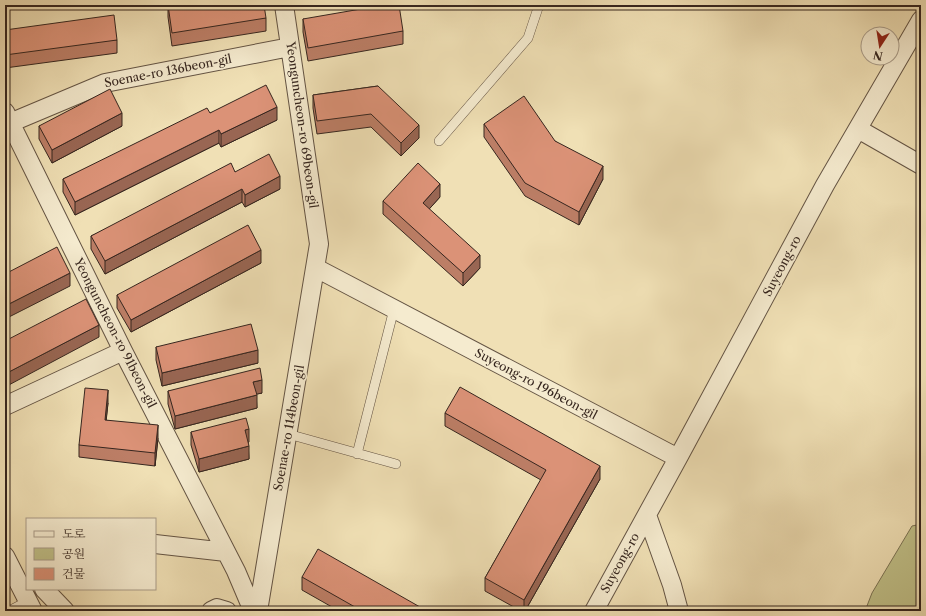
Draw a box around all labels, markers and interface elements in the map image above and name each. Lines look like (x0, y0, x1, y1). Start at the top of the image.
north arrow (860, 26, 900, 66)
street label: Yeonguncheon-ro 69beon-gil (283, 40, 322, 210)
text: N (871, 48, 884, 64)
street label: Soenae-ro 136beon-gil (103, 51, 233, 90)
street label: Suyeong-ro (759, 233, 804, 299)
street label: Yeonguncheon-ro 91beon-gil (71, 254, 160, 411)
street label: Suyeong-ro 196beon-gil (472, 345, 600, 422)
street label: Soenae-ro 114beon-gil (270, 363, 307, 492)
legend (26, 518, 156, 590)
text: 도로 (62, 526, 86, 541)
street label: Suyeong-ro (597, 530, 642, 595)
text: 공원 (62, 546, 85, 561)
text: 건물 (62, 566, 86, 581)

